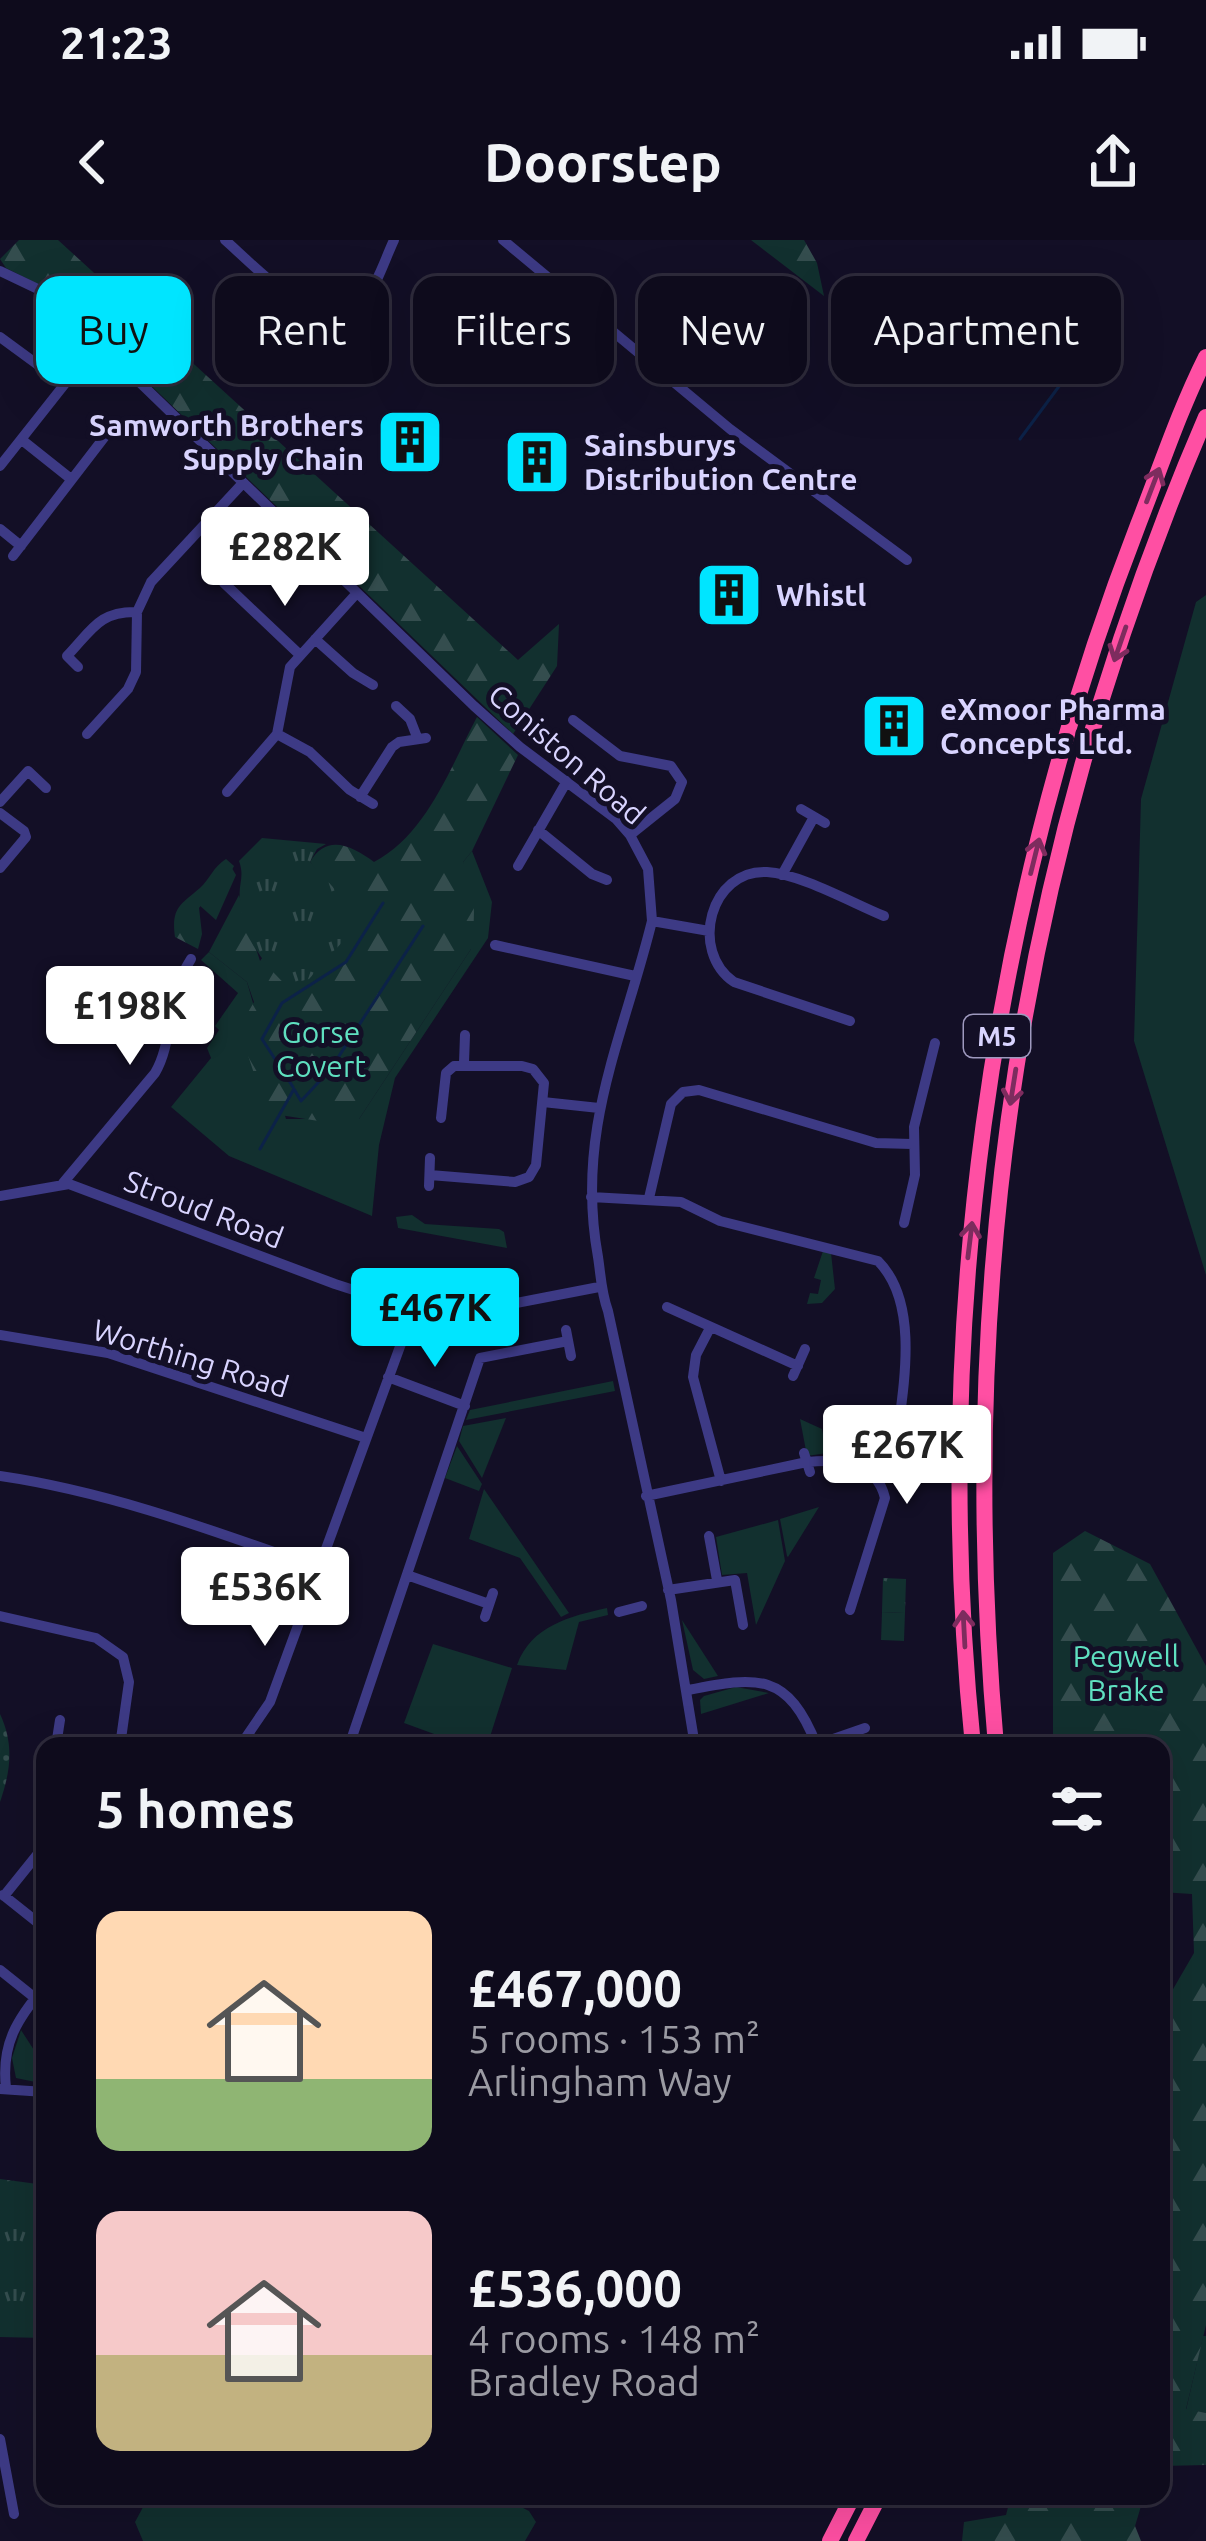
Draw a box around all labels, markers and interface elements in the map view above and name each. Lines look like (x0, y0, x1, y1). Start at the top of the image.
text: 21:23 (60, 17, 173, 68)
icon: back (60, 129, 126, 195)
icon: share (1080, 129, 1146, 195)
text: Doorstep (484, 132, 722, 192)
chip: Buy (36, 276, 191, 384)
chip: Rent (215, 276, 389, 384)
chip: Filters (413, 276, 614, 384)
chip: New (638, 276, 807, 384)
chip: Apartment (831, 276, 1121, 384)
building icon: Samworth Brothers Supply Chain (375, 407, 445, 477)
place label: Samworth Brothers Supply Chain (89, 408, 364, 476)
building icon: Sainsburys Distribution Centre (502, 427, 572, 497)
place label: Sainsburys Distribution Centre (584, 428, 858, 496)
one-way arrow (1144, 467, 1166, 504)
pin: £282K (201, 507, 369, 609)
text: £282K (228, 524, 342, 567)
building icon: Whistl (694, 560, 764, 630)
place label: Whistl (776, 578, 866, 612)
one-way arrow (1107, 624, 1129, 662)
street label: Coniston Road (482, 677, 652, 831)
building icon: eXmoor Pharma Concepts Ltd. (859, 691, 929, 761)
place label: eXmoor Pharma Concepts Ltd. (940, 692, 1166, 760)
one-way arrow (1025, 837, 1047, 875)
pin: £198K (46, 966, 214, 1068)
text: £198K (73, 983, 187, 1026)
park label: Gorse Covert (276, 1015, 366, 1083)
road number: M5 (964, 1015, 1030, 1057)
one-way arrow (1001, 1066, 1024, 1105)
street label: Stroud Road (120, 1163, 288, 1255)
one-way arrow (959, 1221, 981, 1260)
pin: £467K (351, 1268, 519, 1370)
text: £467K (378, 1285, 492, 1328)
street label: Worthing Road (89, 1312, 293, 1404)
pin: £267K (823, 1405, 991, 1507)
text: £267K (850, 1422, 964, 1465)
pin: £536K (181, 1547, 349, 1649)
text: £536K (208, 1564, 322, 1607)
one-way arrow (952, 1610, 975, 1649)
park label: Pegwell Brake (1073, 1639, 1179, 1707)
icon: filters (1044, 1776, 1110, 1842)
text: 5 homes (96, 1780, 295, 1838)
icon: home (192, 1959, 336, 2103)
text: £467,000 (468, 1959, 682, 2017)
text: 5 rooms · 153 m² (468, 2017, 760, 2060)
text: Arlingham Way (468, 2060, 732, 2103)
icon: home (192, 2259, 336, 2403)
text: £536,000 (468, 2259, 682, 2317)
text: 4 rooms · 148 m² (468, 2317, 760, 2360)
text: Bradley Road (468, 2360, 700, 2403)

